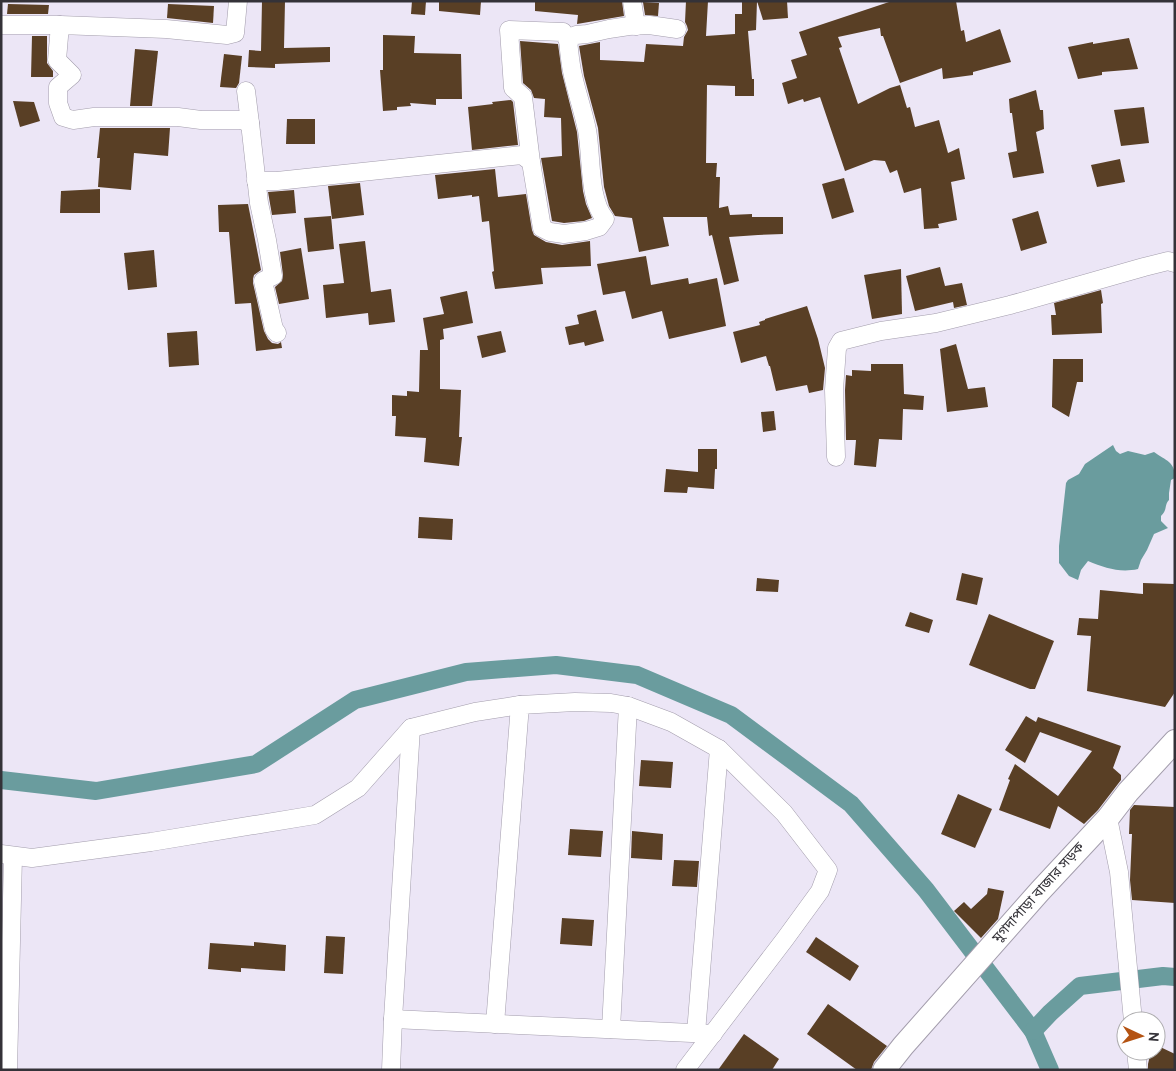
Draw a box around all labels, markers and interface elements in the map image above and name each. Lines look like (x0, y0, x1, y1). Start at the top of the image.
street label: মুগদাপাড়া বাজার সড়ক (989, 839, 1089, 947)
north arrow (1116, 1011, 1166, 1061)
text: N (1144, 1031, 1161, 1042)

